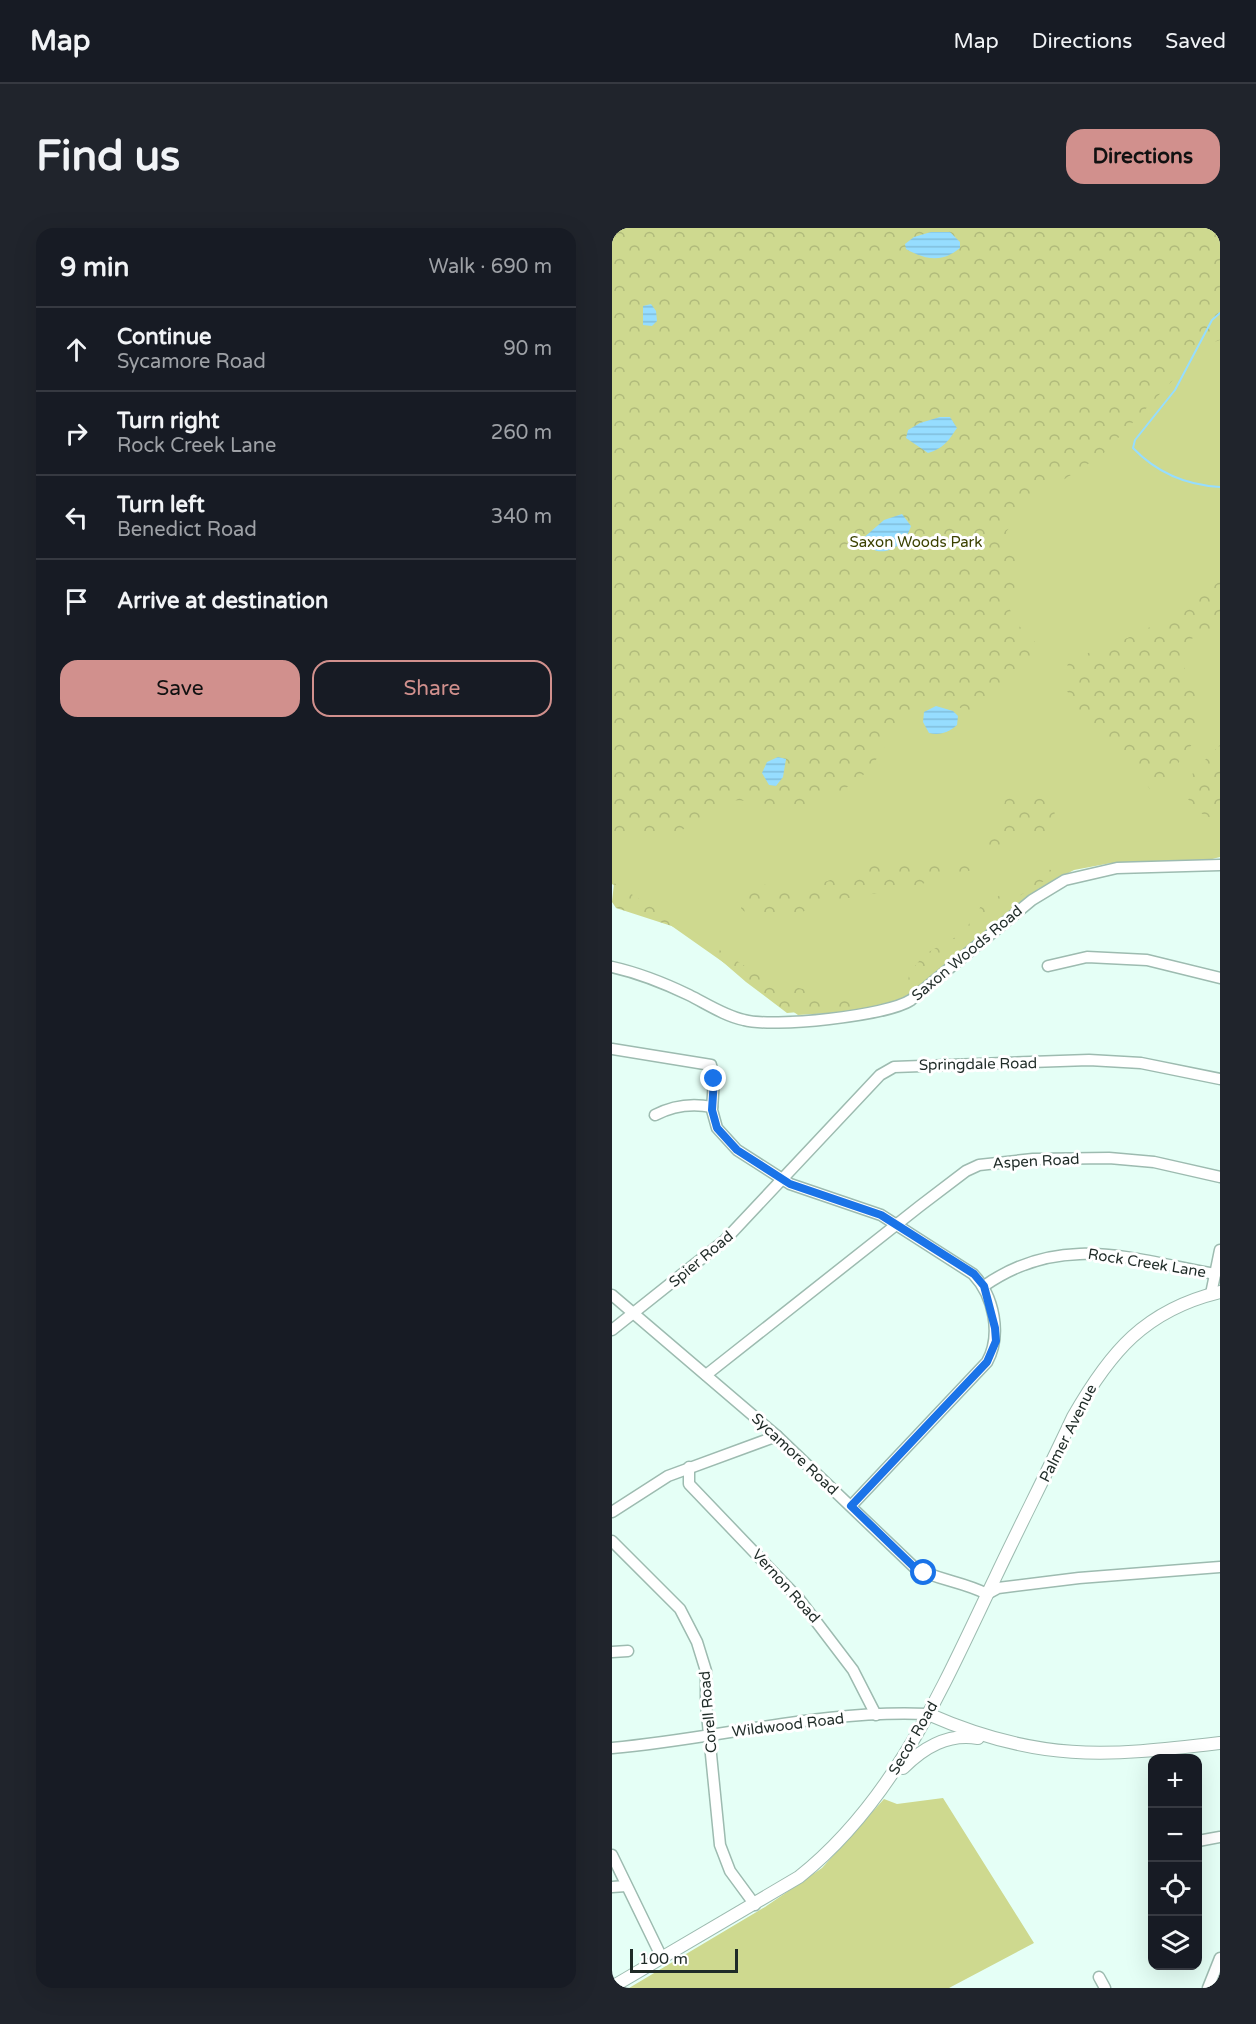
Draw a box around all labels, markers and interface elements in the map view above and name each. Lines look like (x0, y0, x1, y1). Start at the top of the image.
text: Map (30, 24, 90, 58)
text: Map (953, 29, 999, 54)
text: Directions (1032, 29, 1132, 54)
text: Saved (1165, 29, 1226, 54)
button: Directions (1066, 129, 1220, 184)
text: Find us (36, 131, 180, 182)
text: 9 min (60, 252, 129, 283)
text: Walk · 690 m (429, 255, 552, 279)
text: Continue (117, 324, 212, 350)
icon: ahead (60, 333, 93, 366)
text: 90 m (503, 337, 552, 361)
text: Sycamore Road (117, 350, 266, 374)
text: Turn right (117, 408, 219, 434)
icon: right (60, 417, 93, 450)
text: 260 m (491, 421, 552, 445)
text: Rock Creek Lane (117, 434, 276, 458)
text: Turn left (117, 492, 205, 518)
icon: left (60, 501, 93, 534)
text: 340 m (491, 505, 552, 529)
text: Benedict Road (117, 518, 257, 542)
park label: Saxon Woods Park (849, 533, 983, 551)
icon: arrive (60, 585, 93, 618)
text: Arrive at destination (117, 588, 328, 614)
button: Save (60, 660, 300, 717)
button: Share (312, 660, 552, 717)
street label: Saxon Woods Road (908, 902, 1026, 1004)
street label: Springdale Road (919, 1054, 1037, 1074)
route end (700, 1065, 726, 1091)
street label: Aspen Road (992, 1150, 1080, 1172)
street label: Spier Road (665, 1227, 737, 1291)
street label: Rock Creek Lane (1087, 1245, 1207, 1281)
street label: Palmer Avenue (1036, 1381, 1100, 1485)
street label: Sycamore Road (748, 1409, 842, 1499)
street label: Vernon Road (748, 1545, 824, 1627)
route start (910, 1559, 936, 1585)
street label: Corell Road (695, 1670, 721, 1754)
street label: Secor Road (885, 1698, 941, 1778)
street label: Wildwood Road (731, 1709, 845, 1741)
map controls (1148, 1754, 1202, 1970)
button: + (1148, 1754, 1202, 1808)
button: − (1148, 1808, 1202, 1862)
button: locate (1148, 1862, 1202, 1916)
button: layers (1148, 1916, 1202, 1970)
scale bar (630, 1946, 738, 1974)
text: 100 m (639, 1949, 688, 1969)

